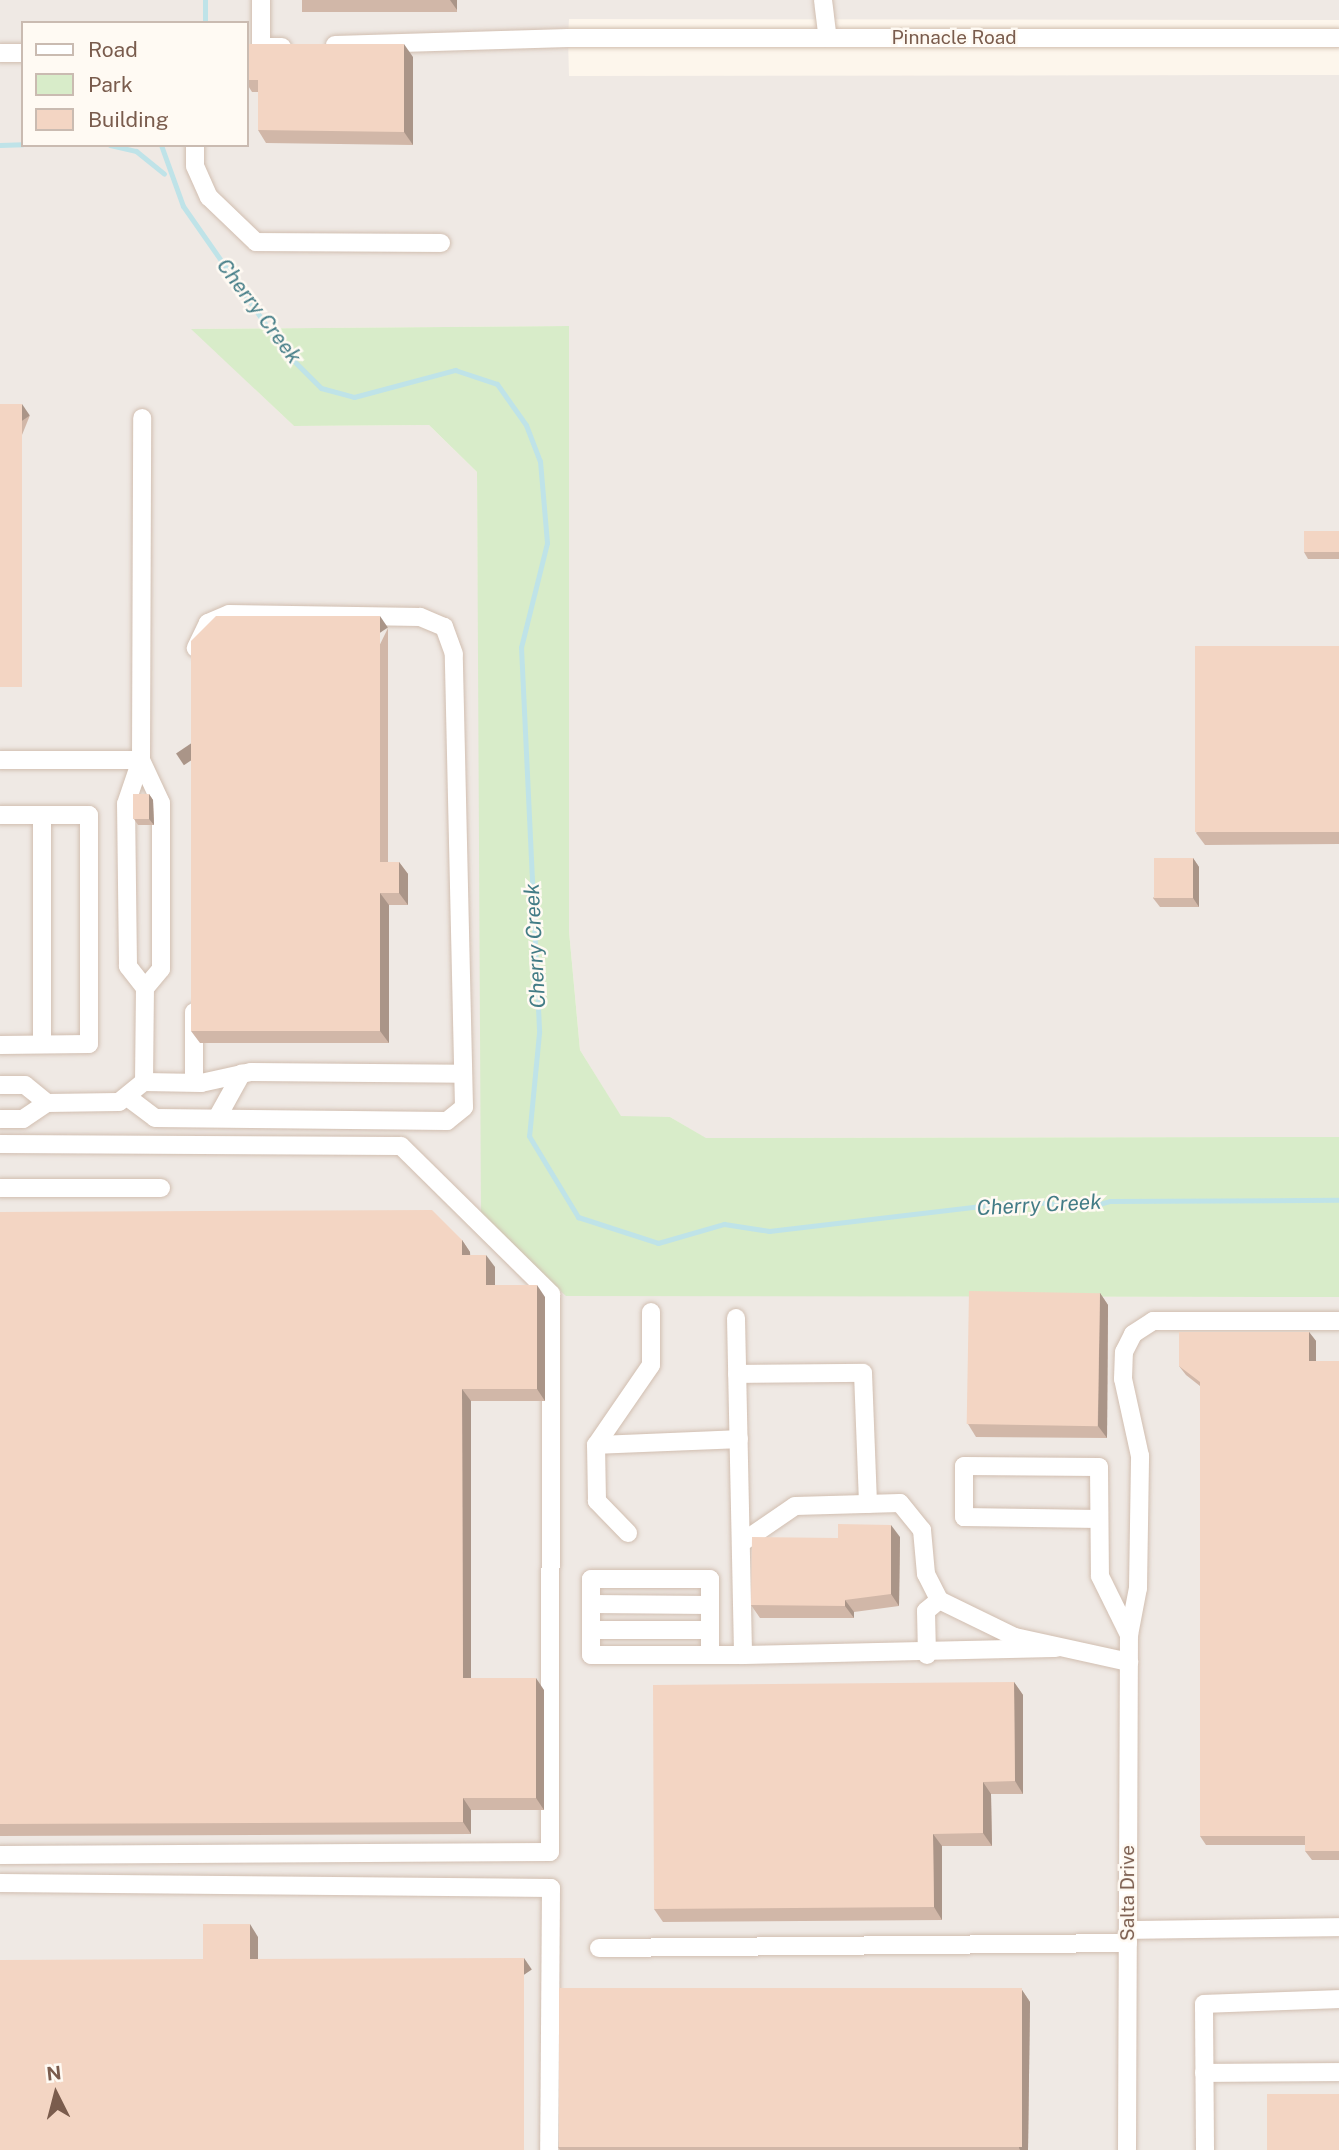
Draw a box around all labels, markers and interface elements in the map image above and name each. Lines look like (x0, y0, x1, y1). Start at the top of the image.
legend (21, 21, 248, 147)
street label: Pinnacle Road (891, 27, 1017, 49)
text: Road (88, 37, 138, 62)
text: Park (88, 72, 133, 97)
text: Building (88, 107, 169, 132)
water label: Cherry Creek (211, 253, 307, 369)
water label: Cherry Creek (519, 883, 551, 1009)
water label: Cherry Creek (976, 1189, 1102, 1221)
street label: Salta Drive (1117, 1845, 1139, 1941)
north arrow (21, 2059, 91, 2129)
text: N (45, 2061, 62, 2085)

